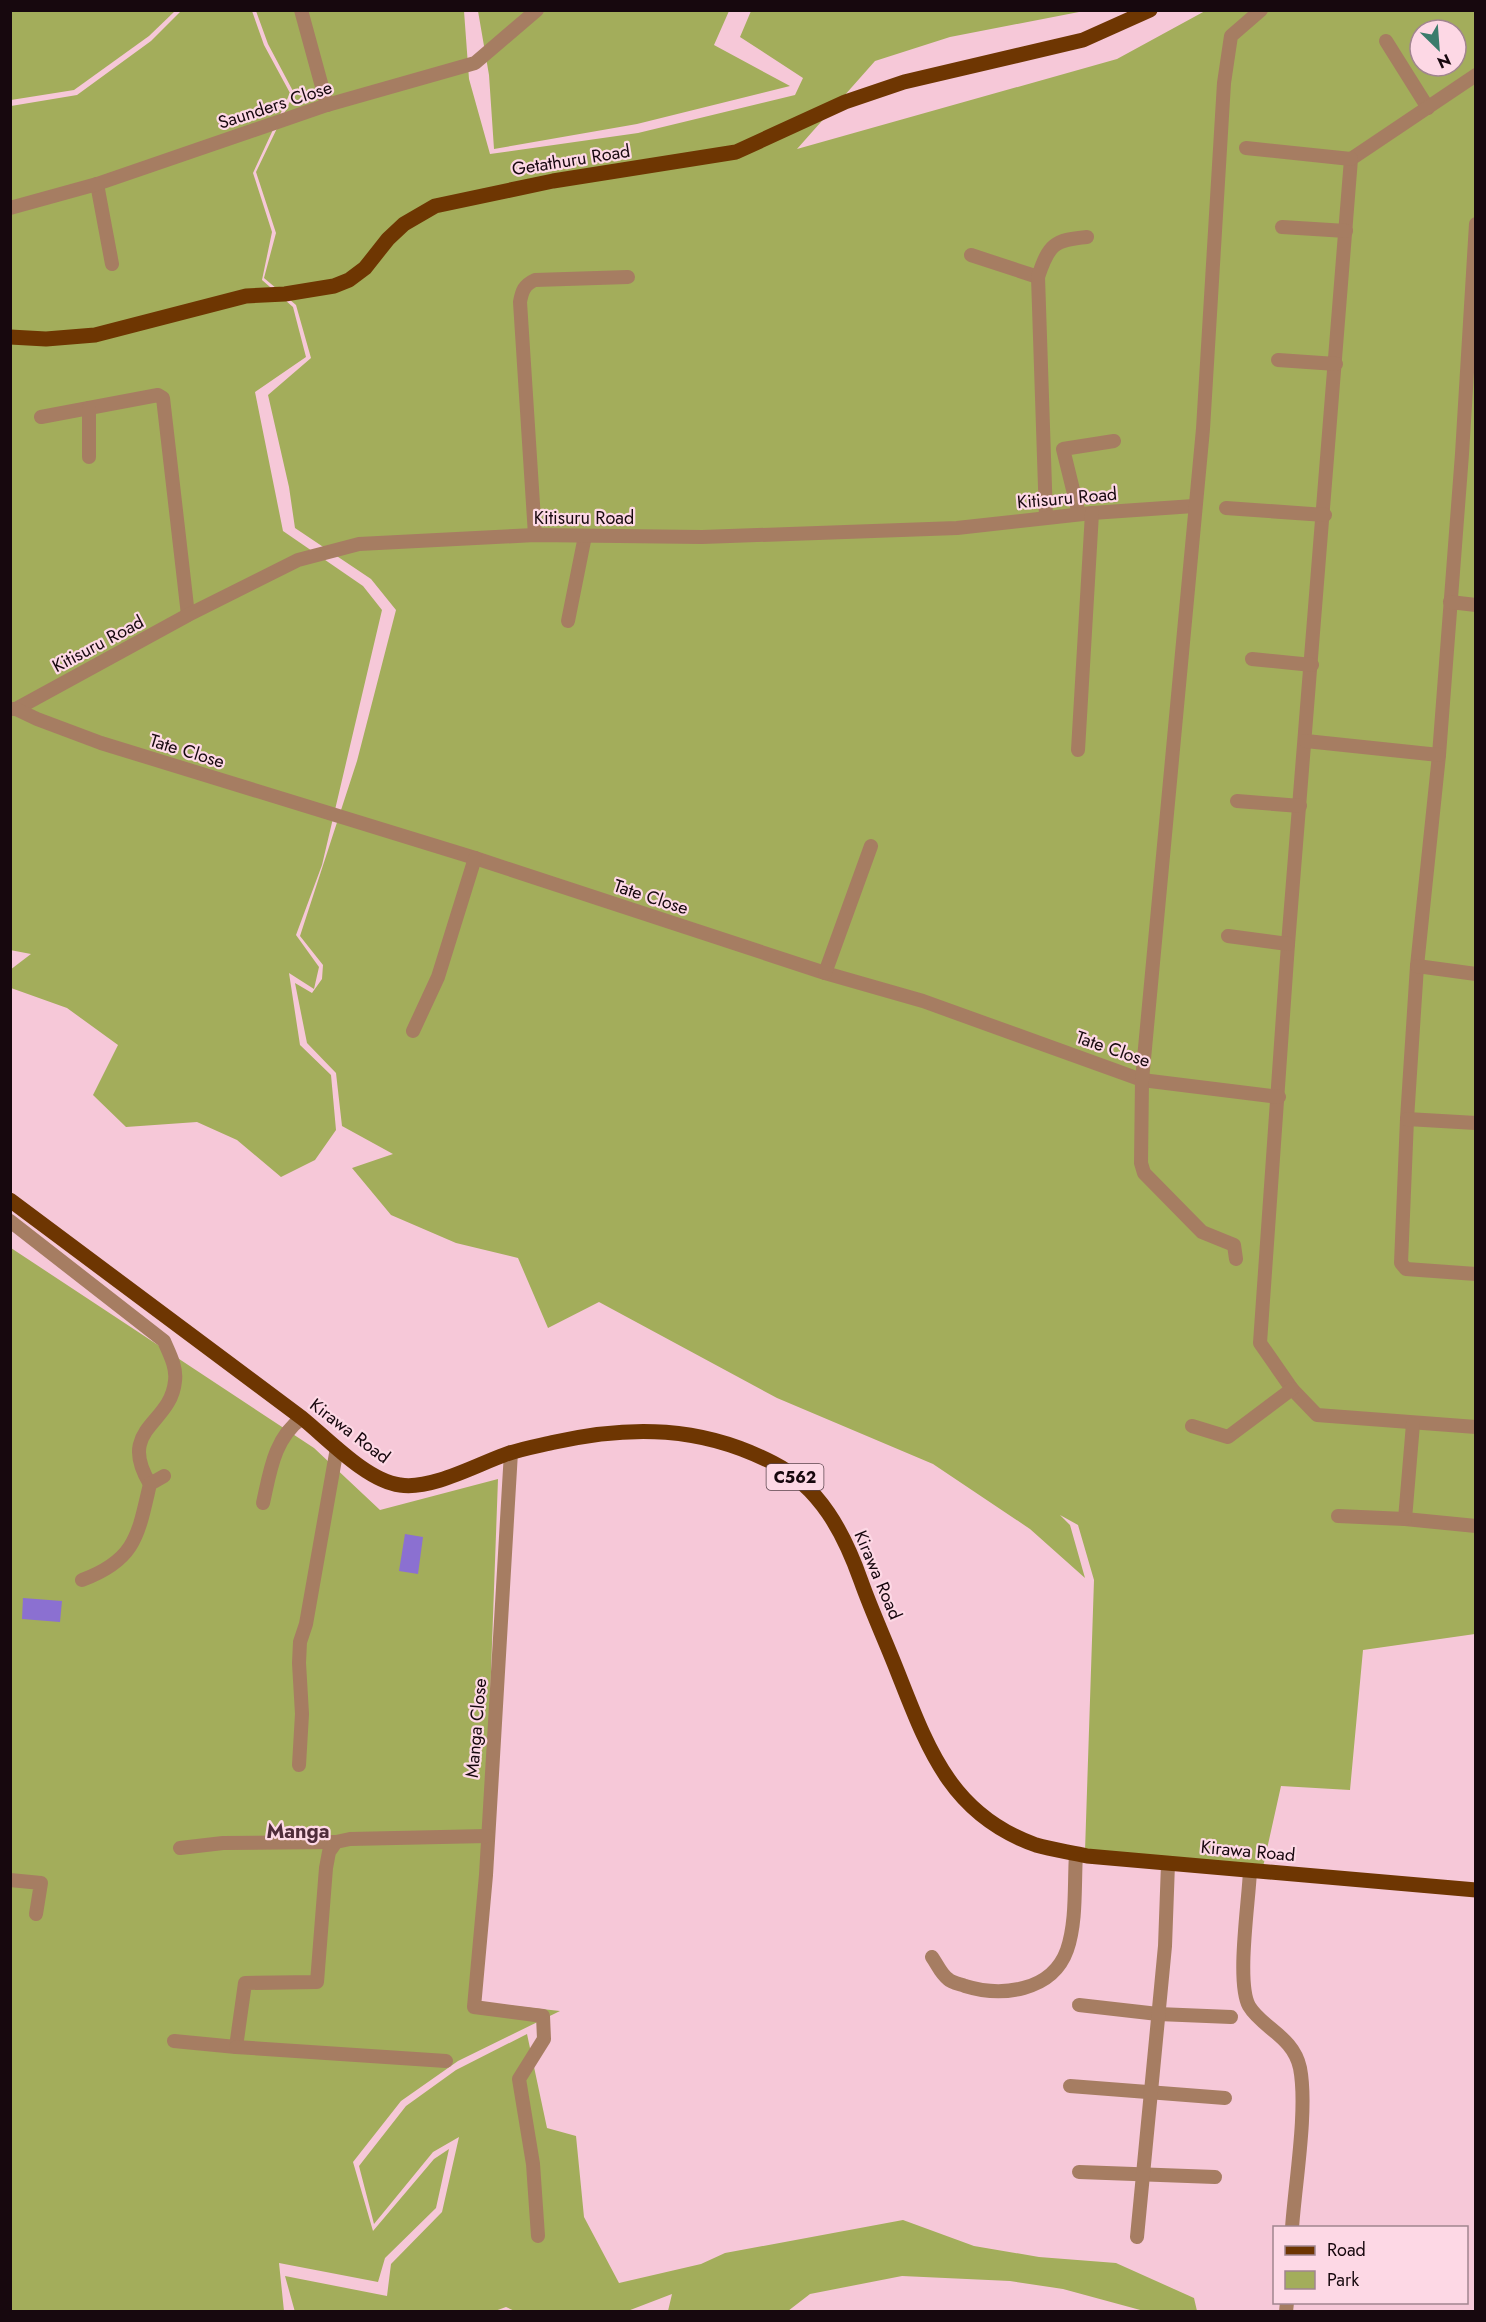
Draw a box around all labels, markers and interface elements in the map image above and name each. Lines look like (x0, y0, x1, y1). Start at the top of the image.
north arrow (1408, 18, 1468, 78)
text: N (1434, 48, 1455, 74)
street label: Saunders Close (215, 74, 335, 136)
street label: Getathuru Road (510, 138, 632, 182)
street label: Kitisuru Road (1016, 481, 1118, 515)
street label: Kitisuru Road (534, 505, 634, 531)
street label: Kitisuru Road (48, 609, 148, 679)
street label: Tate Close (146, 727, 228, 775)
street label: Tate Close (610, 873, 692, 921)
street label: Tate Close (1072, 1024, 1154, 1074)
street label: Kirawa Road (304, 1392, 396, 1470)
road number: C562 (766, 1464, 824, 1490)
street label: Kirawa Road (848, 1526, 908, 1624)
street label: Manga Close (459, 1677, 493, 1779)
district label: Manga (266, 1817, 330, 1846)
street label: Kirawa Road (1200, 1834, 1296, 1868)
legend (1273, 2226, 1468, 2304)
text: Road (1327, 2237, 1366, 2263)
text: Park (1327, 2267, 1359, 2293)

